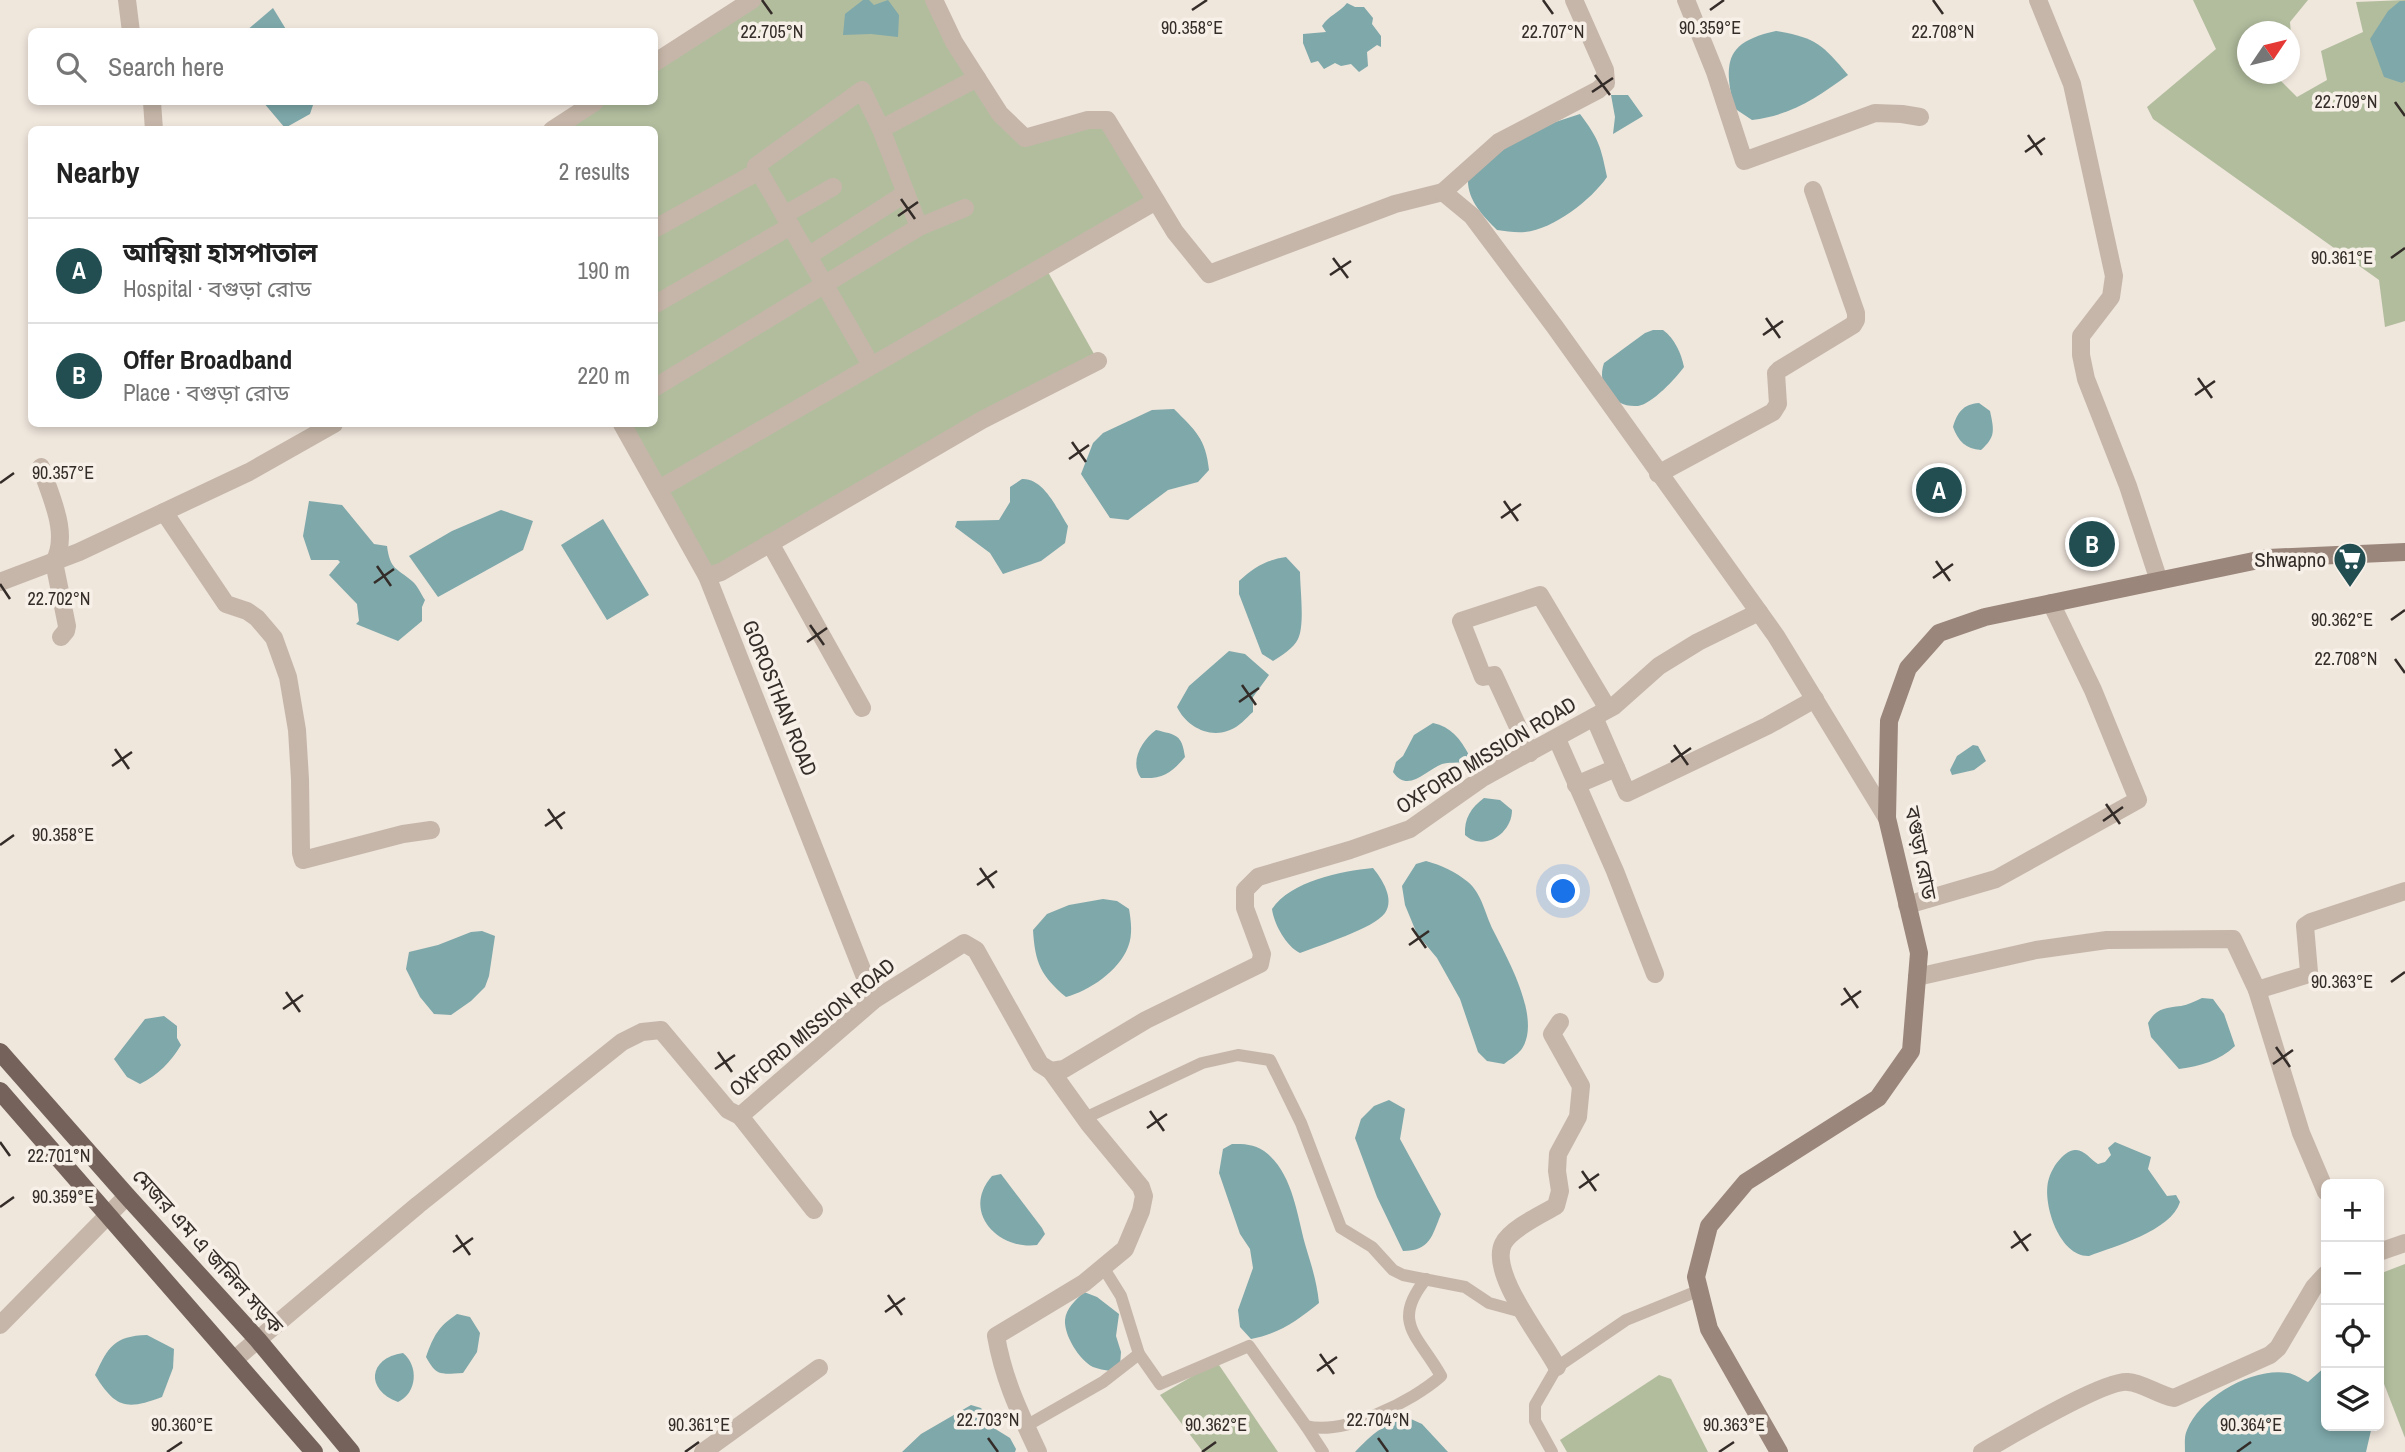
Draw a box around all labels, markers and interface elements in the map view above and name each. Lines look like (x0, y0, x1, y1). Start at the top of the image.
text: 90.358°E (1161, 15, 1223, 40)
text: 90.359°E (1679, 15, 1741, 40)
text: 22.705°N (741, 19, 804, 44)
text: 22.707°N (1522, 19, 1585, 44)
text: 22.708°N (1912, 19, 1975, 44)
north arrow (2237, 21, 2300, 84)
search box (28, 28, 658, 105)
icon: search (52, 48, 90, 86)
text: Search here (108, 49, 224, 84)
text: 22.709°N (2315, 89, 2378, 114)
text: Nearby (56, 152, 139, 192)
text: 2 results (559, 156, 630, 187)
text: আম্বিয়া হাসপাতাল (123, 235, 317, 270)
text: 90.361°E (2311, 245, 2373, 270)
text: A (72, 255, 86, 286)
text: 190 m (578, 255, 630, 286)
text: Hospital · বগুড়া রোড (123, 273, 311, 304)
text: Offer Broadband (123, 342, 292, 377)
text: B (72, 360, 86, 391)
text: 220 m (578, 360, 630, 391)
text: Place · বগুড়া রোড (123, 377, 289, 408)
text: 90.357°E (32, 460, 94, 485)
pin: A (1916, 464, 1962, 516)
pin: B (2069, 518, 2115, 570)
supermarket icon: Shwapno (2331, 540, 2369, 589)
place label: Shwapno (2254, 545, 2326, 574)
text: 22.702°N (28, 586, 91, 611)
text: 90.362°E (2311, 607, 2373, 632)
street label: GOROSTHAN ROAD (736, 616, 824, 780)
text: 22.708°N (2315, 646, 2378, 671)
street label: OXFORD MISSION ROAD (1390, 690, 1582, 820)
street label: বগুড়া রোড (1898, 803, 1944, 903)
text: 90.358°E (32, 822, 94, 847)
your location (1546, 874, 1580, 908)
street label: OXFORD MISSION ROAD (723, 951, 901, 1103)
text: 90.363°E (2311, 969, 2373, 994)
text: 22.701°N (28, 1143, 91, 1168)
street label: মেজর এম এ জলিল সড়ক (126, 1162, 291, 1341)
map controls (2321, 1179, 2384, 1431)
button: + (2321, 1179, 2384, 1242)
text: 90.359°E (32, 1184, 94, 1209)
button: − (2321, 1242, 2384, 1305)
button: locate (2321, 1305, 2384, 1368)
button: layers (2321, 1368, 2384, 1431)
text: 22.703°N (957, 1407, 1020, 1432)
text: 22.704°N (1347, 1407, 1410, 1432)
text: 90.360°E (151, 1412, 213, 1437)
text: 90.361°E (668, 1412, 730, 1437)
text: 90.362°E (1185, 1412, 1247, 1437)
text: 90.363°E (1703, 1412, 1765, 1437)
text: 90.364°E (2220, 1412, 2282, 1437)

